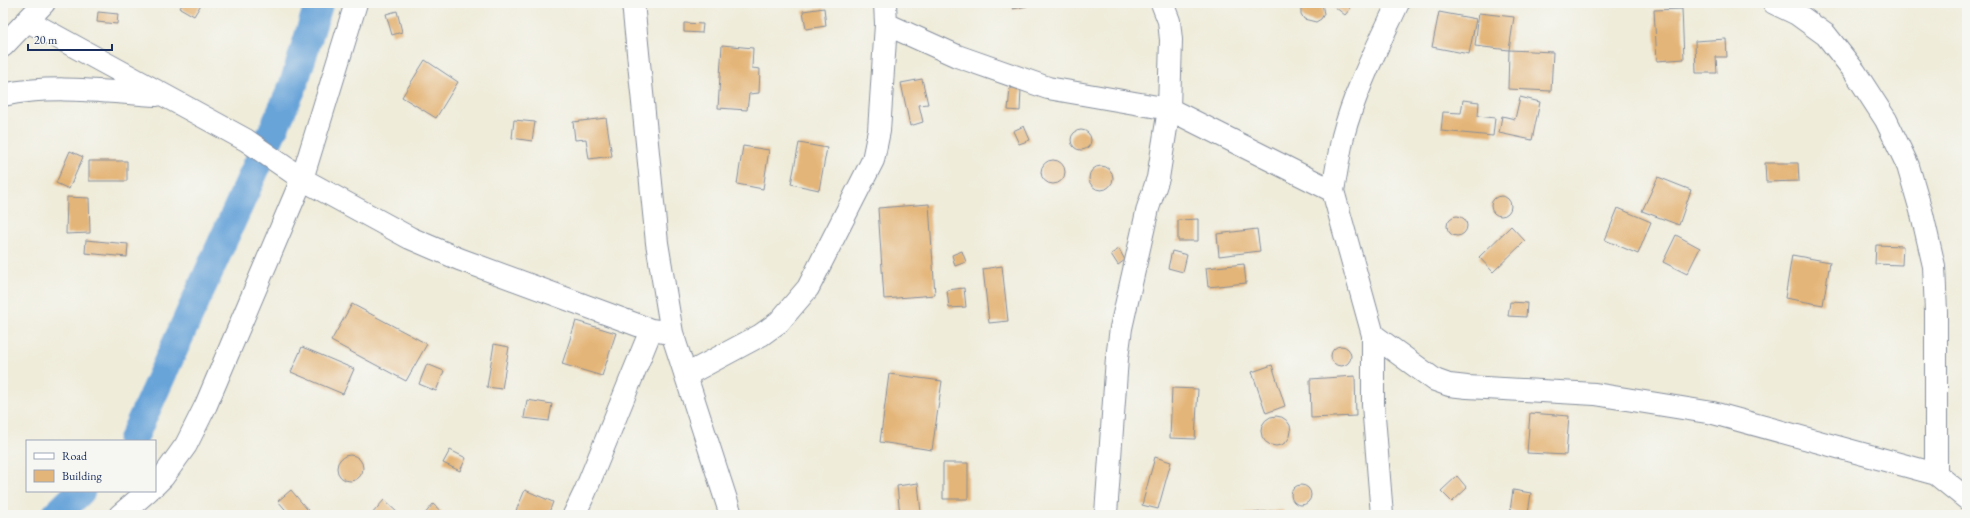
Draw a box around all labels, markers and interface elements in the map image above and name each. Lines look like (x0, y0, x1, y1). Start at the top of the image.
scale bar (28, 26, 112, 52)
text: 20 m (34, 32, 58, 48)
legend (26, 440, 156, 492)
text: Road (62, 448, 88, 464)
text: Building (62, 468, 103, 484)

